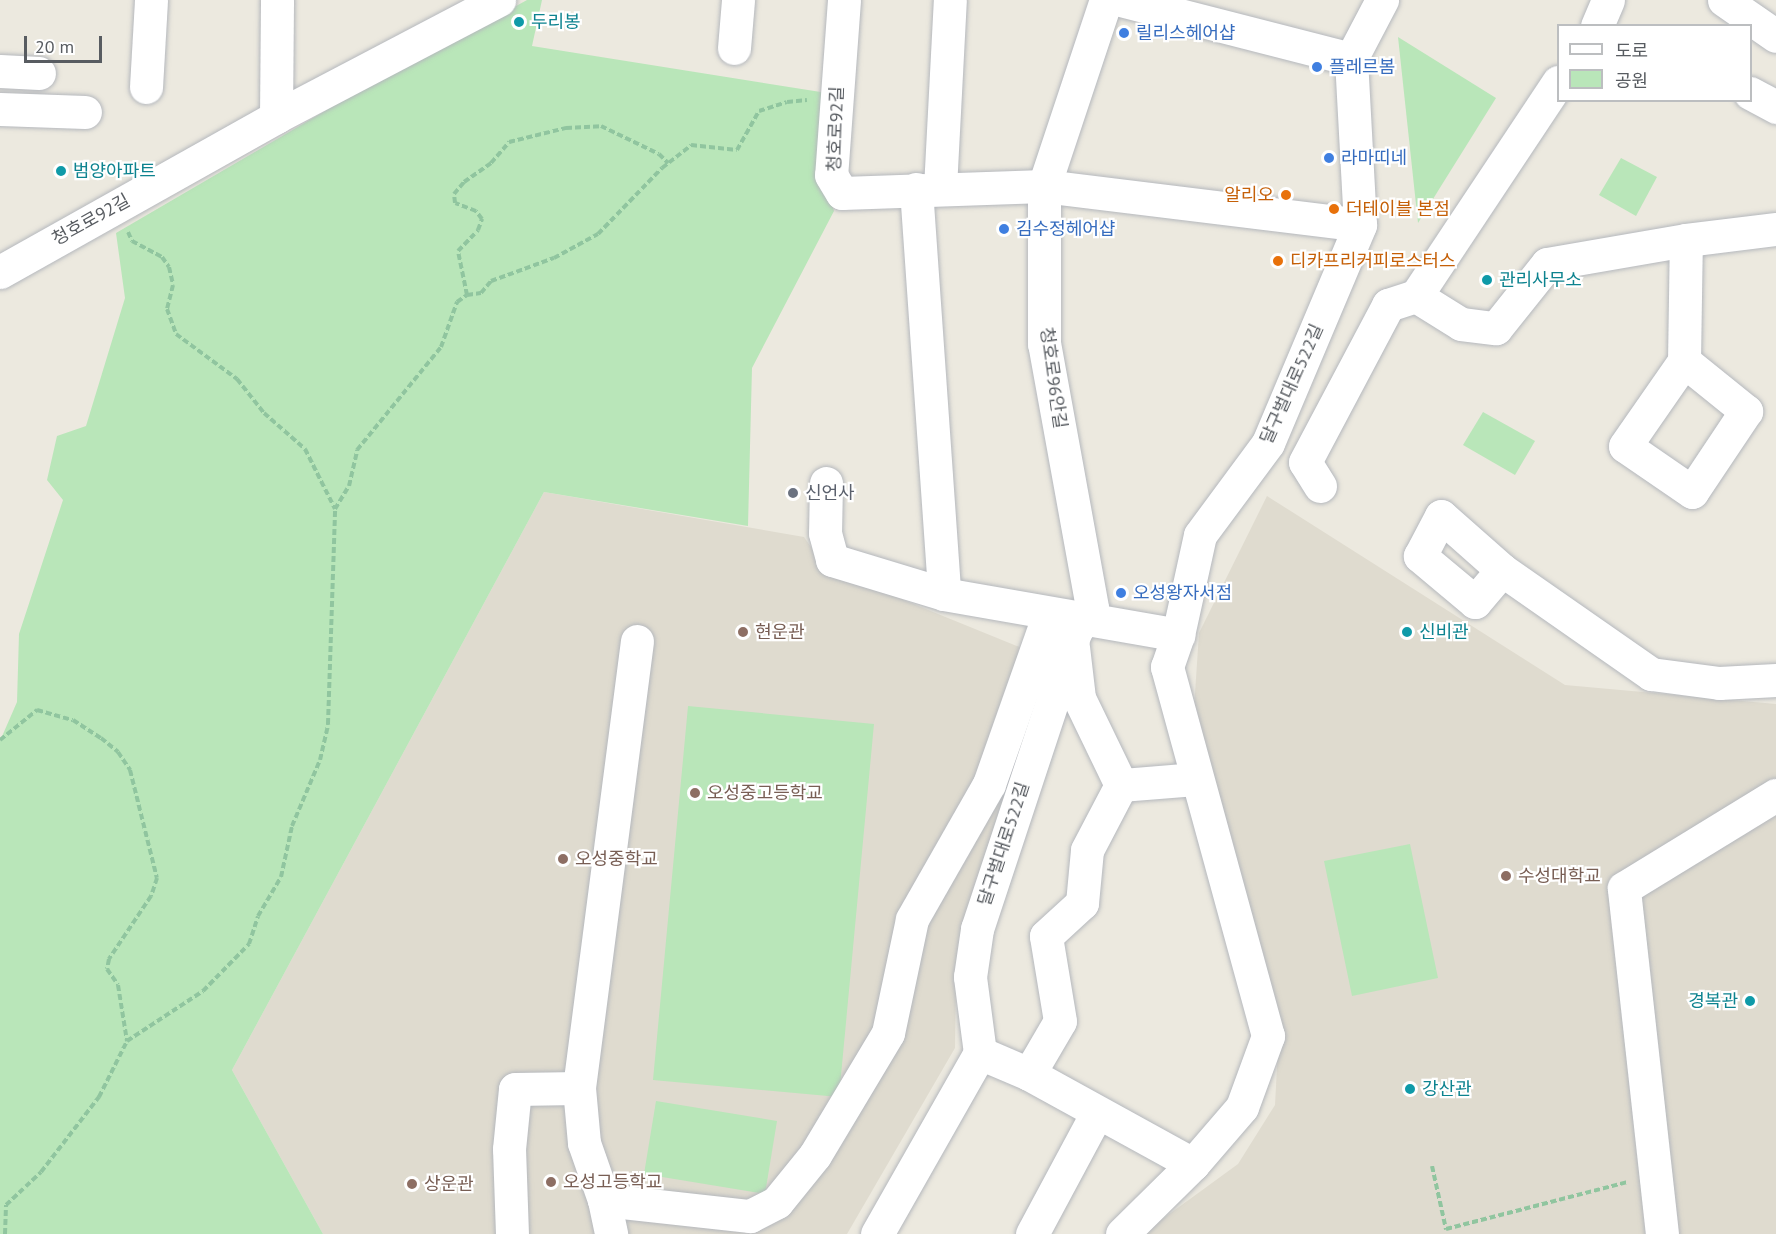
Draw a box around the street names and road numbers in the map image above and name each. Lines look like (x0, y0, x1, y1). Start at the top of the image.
street label: 청호로92길 (824, 86, 848, 172)
street label: 청호로92길 (48, 190, 134, 250)
street label: 달구벌대로522길 (1256, 321, 1328, 447)
street label: 청호로96안길 (1035, 326, 1071, 430)
street label: 달구벌대로522길 (974, 779, 1034, 909)

